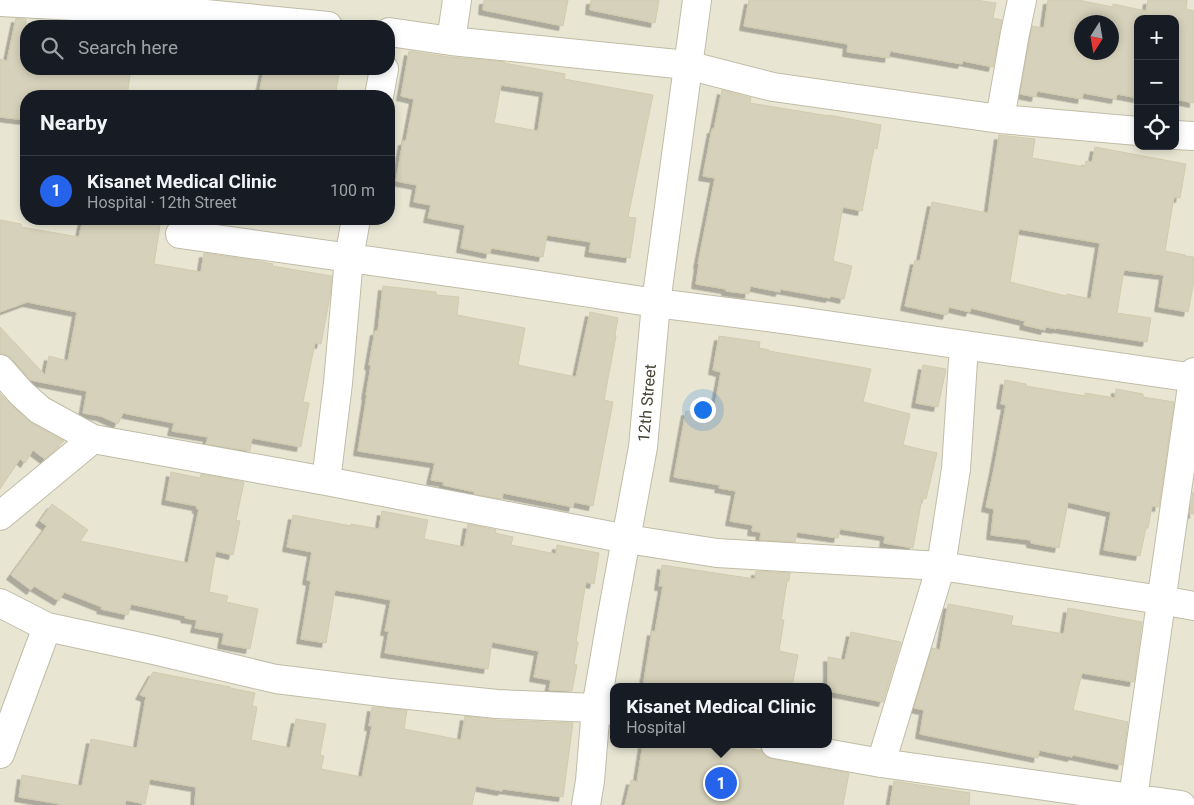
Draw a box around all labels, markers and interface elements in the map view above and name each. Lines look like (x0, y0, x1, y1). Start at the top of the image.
north arrow (1074, 15, 1119, 60)
map controls (1134, 15, 1179, 150)
button: + (1134, 15, 1179, 60)
search box (20, 20, 395, 75)
icon: search (38, 34, 66, 62)
text: Search here (78, 36, 178, 59)
button: − (1134, 60, 1179, 105)
button: locate (1134, 105, 1179, 150)
text: Nearby (40, 111, 107, 135)
text: Kisanet Medical Clinic (87, 170, 277, 193)
text: 1 (51, 181, 61, 200)
text: 100 m (330, 181, 375, 200)
text: Hospital · 12th Street (87, 193, 237, 212)
street label: 12th Street (634, 363, 660, 443)
your location (690, 397, 716, 423)
popup (610, 683, 832, 748)
text: Kisanet Medical Clinic (626, 695, 816, 718)
text: Hospital (626, 718, 686, 737)
pin: 1 (705, 764, 737, 802)

